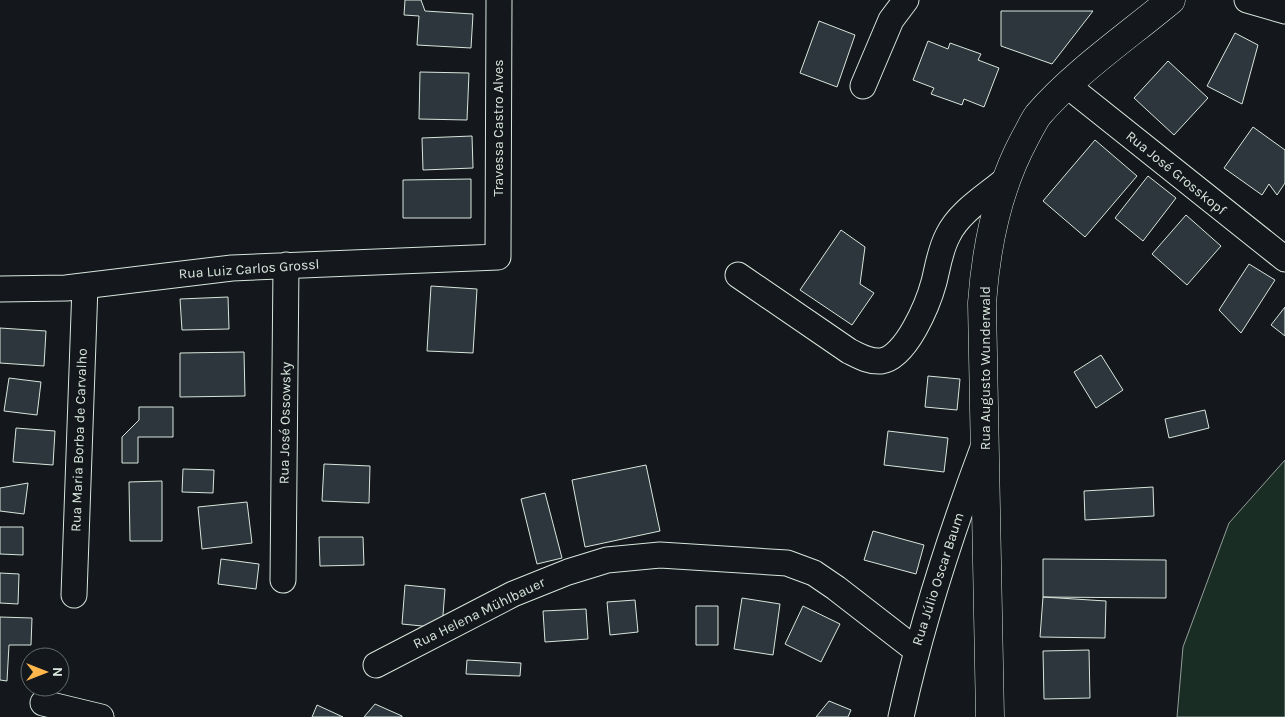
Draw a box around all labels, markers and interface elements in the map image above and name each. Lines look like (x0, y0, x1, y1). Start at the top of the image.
street label: Travessa Castro Alves (490, 59, 507, 197)
street label: Rua José Grosskopf (1122, 127, 1230, 219)
street label: Rua Luiz Carlos Grossl (178, 256, 320, 282)
street label: Rua Augusto Wunderwald (977, 286, 994, 450)
street label: Rua Maria Borba de Carvalho (67, 348, 91, 532)
street label: Rua José Ossowsky (275, 361, 295, 484)
street label: Rua Júlio Oscar Baum (908, 510, 968, 648)
street label: Rua Helena Mühlbauer (410, 573, 549, 652)
north arrow (20, 647, 70, 697)
text: N (49, 667, 66, 677)

